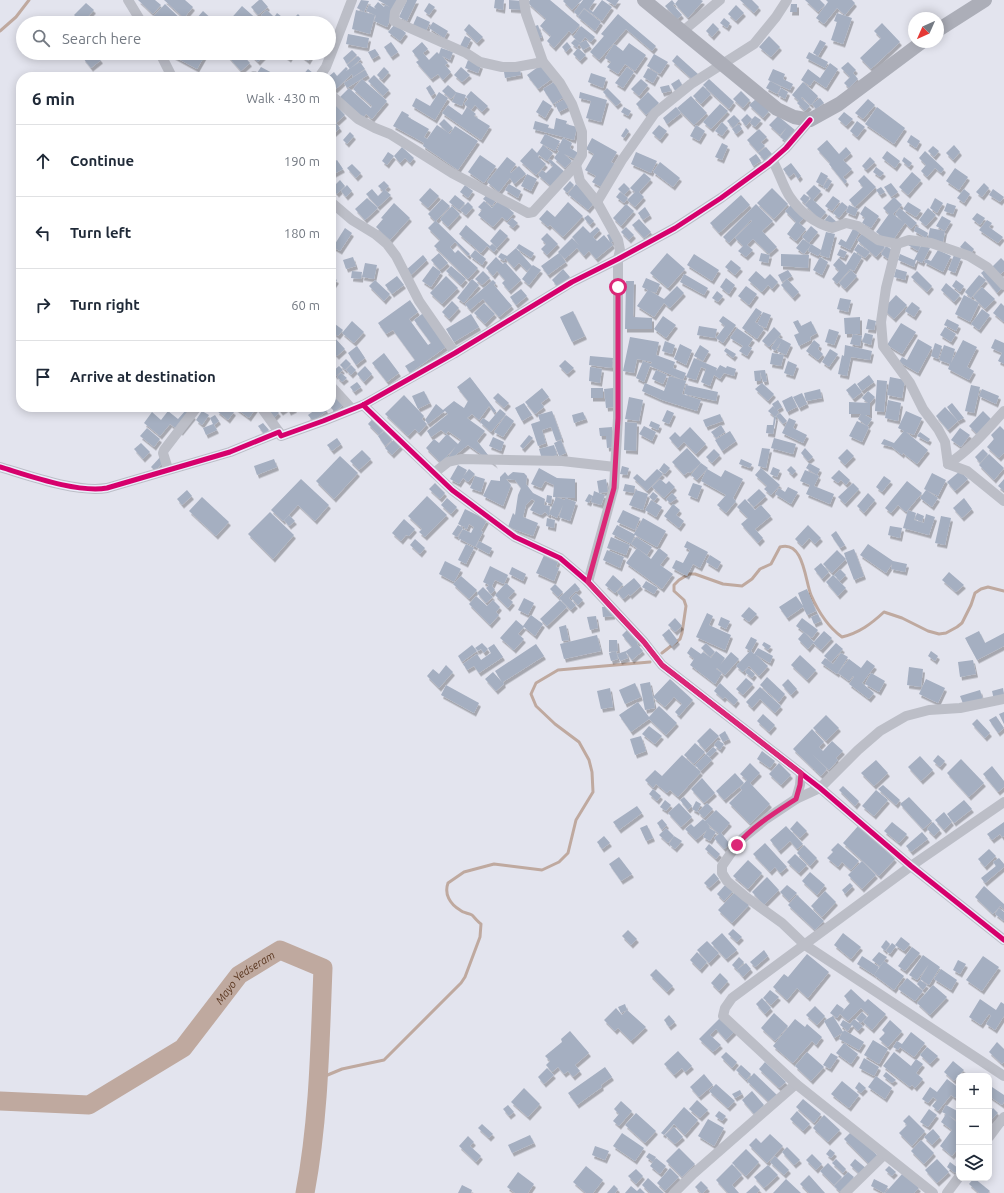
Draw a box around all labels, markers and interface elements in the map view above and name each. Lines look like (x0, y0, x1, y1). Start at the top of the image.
north arrow (908, 12, 944, 48)
search box (16, 16, 336, 60)
icon: search (30, 27, 52, 49)
text: Search here (62, 30, 141, 47)
text: 6 min (32, 89, 75, 108)
text: Walk · 430 m (246, 91, 320, 105)
icon: ahead (32, 150, 54, 172)
text: Continue (70, 152, 134, 169)
text: 190 m (284, 154, 320, 168)
icon: left (32, 222, 54, 244)
text: Turn left (70, 224, 131, 241)
text: 180 m (284, 226, 320, 240)
route start (609, 278, 627, 296)
icon: right (32, 294, 54, 316)
text: Turn right (70, 296, 140, 313)
text: 60 m (291, 298, 320, 312)
icon: arrive (32, 366, 54, 388)
text: Arrive at destination (70, 368, 216, 385)
route end (728, 836, 746, 854)
water label: Mayo Yedseram (213, 949, 277, 1006)
map controls (956, 1073, 992, 1181)
button: + (956, 1073, 992, 1109)
button: − (956, 1109, 992, 1145)
button: layers (956, 1145, 992, 1181)

